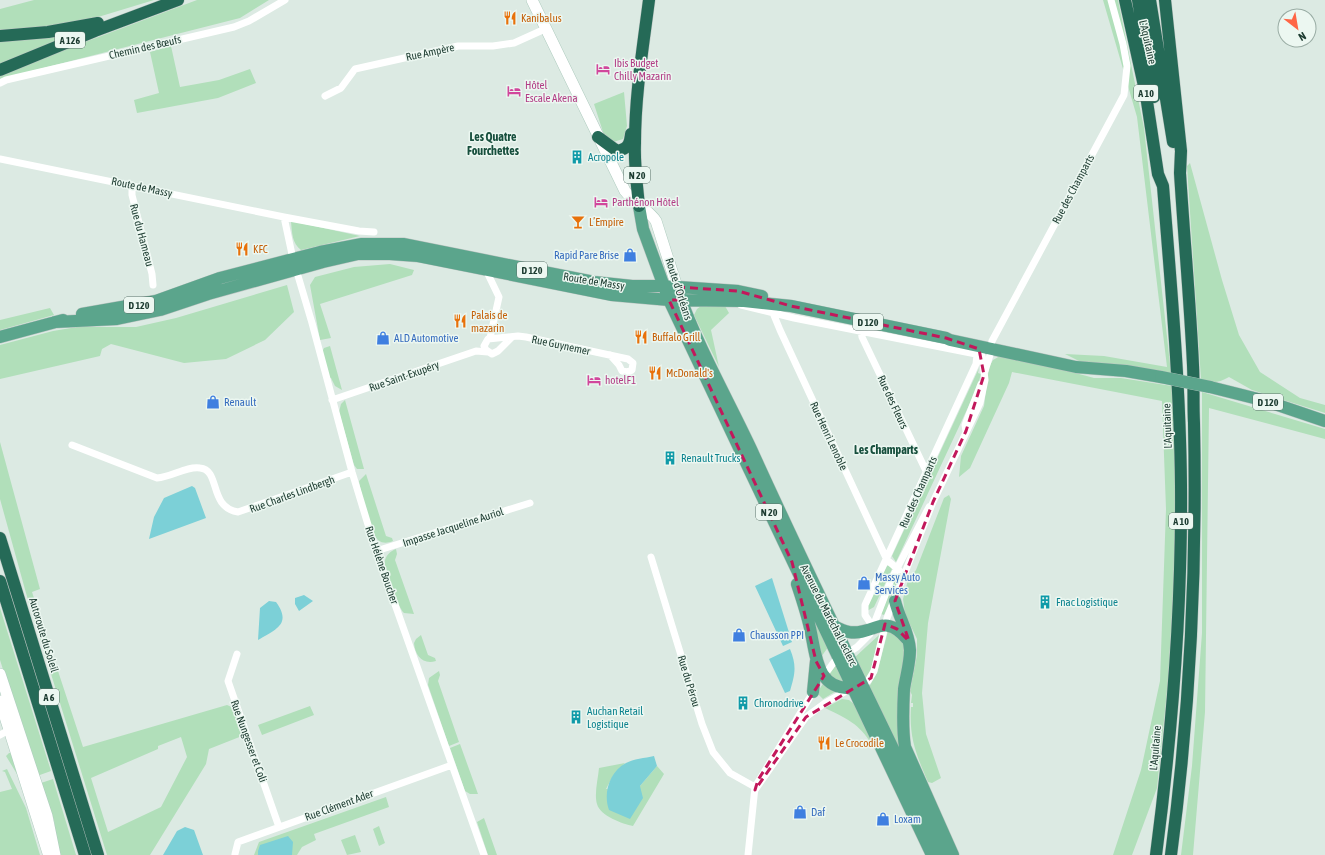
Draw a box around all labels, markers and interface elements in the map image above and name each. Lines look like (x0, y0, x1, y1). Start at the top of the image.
north arrow (1277, 8, 1317, 48)
restaurant icon: Kanibalus (502, 10, 518, 26)
place label: Kanibalus (521, 12, 562, 24)
street label: L'Aquitaine (1137, 19, 1159, 65)
text: N (1296, 30, 1308, 43)
road number: A 126 (55, 32, 85, 48)
street label: Chemin des Bœufs (108, 33, 182, 61)
street label: Rue Ampère (405, 41, 455, 63)
place label: Ibis Budget Chilly Mazarin (614, 57, 671, 82)
hotel icon: Ibis Budget Chilly Mazarin (595, 61, 611, 77)
place label: Hôtel Escale Akena (525, 79, 578, 104)
hotel icon: Hôtel Escale Akena (506, 83, 522, 99)
road number: A 10 (1134, 85, 1158, 101)
district label: Les Quatre Fourchettes (467, 130, 520, 158)
building icon: Acropole (569, 149, 585, 165)
place label: Acropole (588, 151, 624, 163)
street label: Rue des Champarts (1050, 152, 1096, 226)
road number: N 20 (624, 167, 650, 183)
street label: Route de Massy (110, 175, 174, 199)
hotel icon: Parthénon Hôtel (593, 194, 609, 210)
place label: Parthénon Hôtel (612, 196, 679, 208)
street label: Rue du Hameau (128, 202, 156, 268)
bar icon: L’Empire (570, 214, 586, 230)
place label: L’Empire (589, 216, 624, 228)
restaurant icon: KFC (234, 241, 250, 257)
place label: KFC (253, 243, 268, 255)
shop icon: Rapid Pare Brise (622, 247, 638, 263)
place label: Rapid Pare Brise (554, 249, 619, 261)
street label: Route d'Orléans (663, 257, 695, 322)
road number: D 120 (517, 262, 547, 278)
street label: Route de Massy (562, 270, 626, 292)
road number: D 120 (124, 297, 154, 313)
place label: Palais de mazarin (471, 309, 507, 334)
restaurant icon: Palais de mazarin (452, 313, 468, 329)
road number: D 120 (853, 314, 883, 330)
restaurant icon: Buffalo Grill (633, 329, 649, 345)
shop icon: ALD Automotive (375, 330, 391, 346)
place label: Buffalo Grill (652, 331, 701, 343)
place label: ALD Automotive (394, 332, 458, 344)
street label: Rue Guynemer (531, 333, 592, 357)
street label: Rue Saint-Exupéry (367, 358, 441, 394)
restaurant icon: McDonald's (647, 365, 663, 381)
place label: McDonald's (666, 367, 713, 379)
hotel icon: hotelF1 (586, 372, 602, 388)
street label: Rue des Fleurs (875, 373, 911, 431)
place label: hotelF1 (605, 374, 636, 386)
shop icon: Renault (205, 394, 221, 410)
road number: D 120 (1253, 394, 1283, 410)
place label: Renault (224, 396, 256, 408)
street label: Rue Henri Lenoble (808, 400, 850, 472)
street label: L'Aquitaine (1160, 403, 1174, 449)
district label: Les Champarts (854, 443, 919, 457)
building icon: Renault Trucks (662, 450, 678, 466)
place label: Renault Trucks (681, 452, 740, 464)
street label: Rue des Champarts (897, 454, 939, 529)
street label: Rue Charles Lindbergh (248, 473, 336, 515)
road number: N 20 (756, 504, 782, 520)
street label: Impasse Jacqueline Auriol (401, 505, 505, 549)
road number: A 10 (1169, 513, 1193, 529)
street label: Rue Hélène Boucher (363, 524, 401, 606)
street label: Avenue du Maréchal Leclerc (798, 562, 860, 668)
place label: Massy Auto Services (875, 571, 920, 596)
shop icon: Massy Auto Services (856, 575, 872, 591)
building icon: Fnac Logistique (1037, 594, 1053, 610)
street label: Autoroute du Soleil (27, 596, 61, 674)
place label: Fnac Logistique (1056, 596, 1118, 608)
shop icon: Chausson PPI (731, 627, 747, 643)
place label: Chausson PPI (750, 629, 804, 641)
street label: Rue du Pérou (675, 654, 703, 708)
road number: A 6 (39, 689, 59, 705)
building icon: Chronodrive (735, 695, 751, 711)
place label: Chronodrive (754, 697, 804, 709)
street label: Rue Nungesser et Coli (229, 698, 269, 784)
place label: Auchan Retail Logistique (587, 705, 643, 730)
building icon: Auchan Retail Logistique (568, 709, 584, 725)
street label: L'Aquitaine (1147, 725, 1163, 771)
restaurant icon: Le Crocodile (816, 735, 832, 751)
place label: Le Crocodile (835, 737, 884, 749)
street label: Rue Clément Ader (303, 787, 376, 823)
shop icon: Daf (792, 804, 808, 820)
place label: Daf (811, 806, 825, 818)
shop icon: Loxam (875, 811, 891, 827)
place label: Loxam (894, 813, 921, 825)

